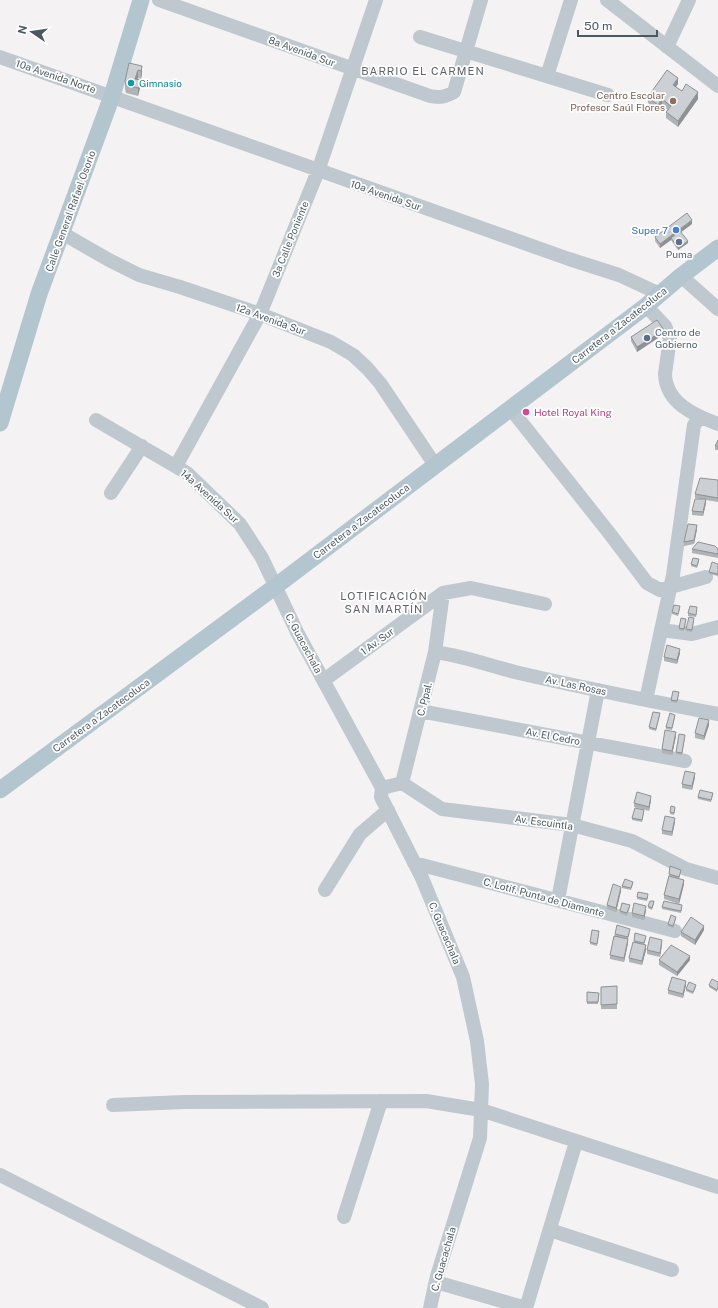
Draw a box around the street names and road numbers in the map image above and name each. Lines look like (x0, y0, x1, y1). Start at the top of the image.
street label: 8a Avenida Sur (267, 33, 337, 69)
street label: 10a Avenida Norte (14, 57, 98, 95)
street label: Calle General Rafael Osorio (42, 149, 98, 273)
street label: 10a Avenida Sur (349, 177, 423, 213)
street label: 3a Calle Poniente (269, 199, 311, 279)
street label: Carretera a Zacatecoluca (569, 284, 669, 366)
street label: 12a Avenida Sur (234, 301, 308, 337)
street label: 14a Avenida Sur (178, 467, 242, 525)
street label: Carretera a Zacatecoluca (311, 481, 411, 561)
street label: C. Guacachala (283, 611, 325, 675)
street label: 1 Av. Sur (358, 625, 396, 657)
street label: Av. Las Rosas (544, 673, 608, 697)
street label: Carretera a Zacatecoluca (50, 676, 152, 754)
street label: C. Ppal. (414, 681, 434, 717)
street label: Av. El Cedro (525, 725, 582, 747)
street label: Av. Escuintla (514, 812, 574, 832)
street label: C. Lotif. Punta de Diamante (482, 875, 606, 919)
street label: C. Guacachala (427, 900, 463, 966)
street label: C. Guacachala (428, 1226, 458, 1292)

